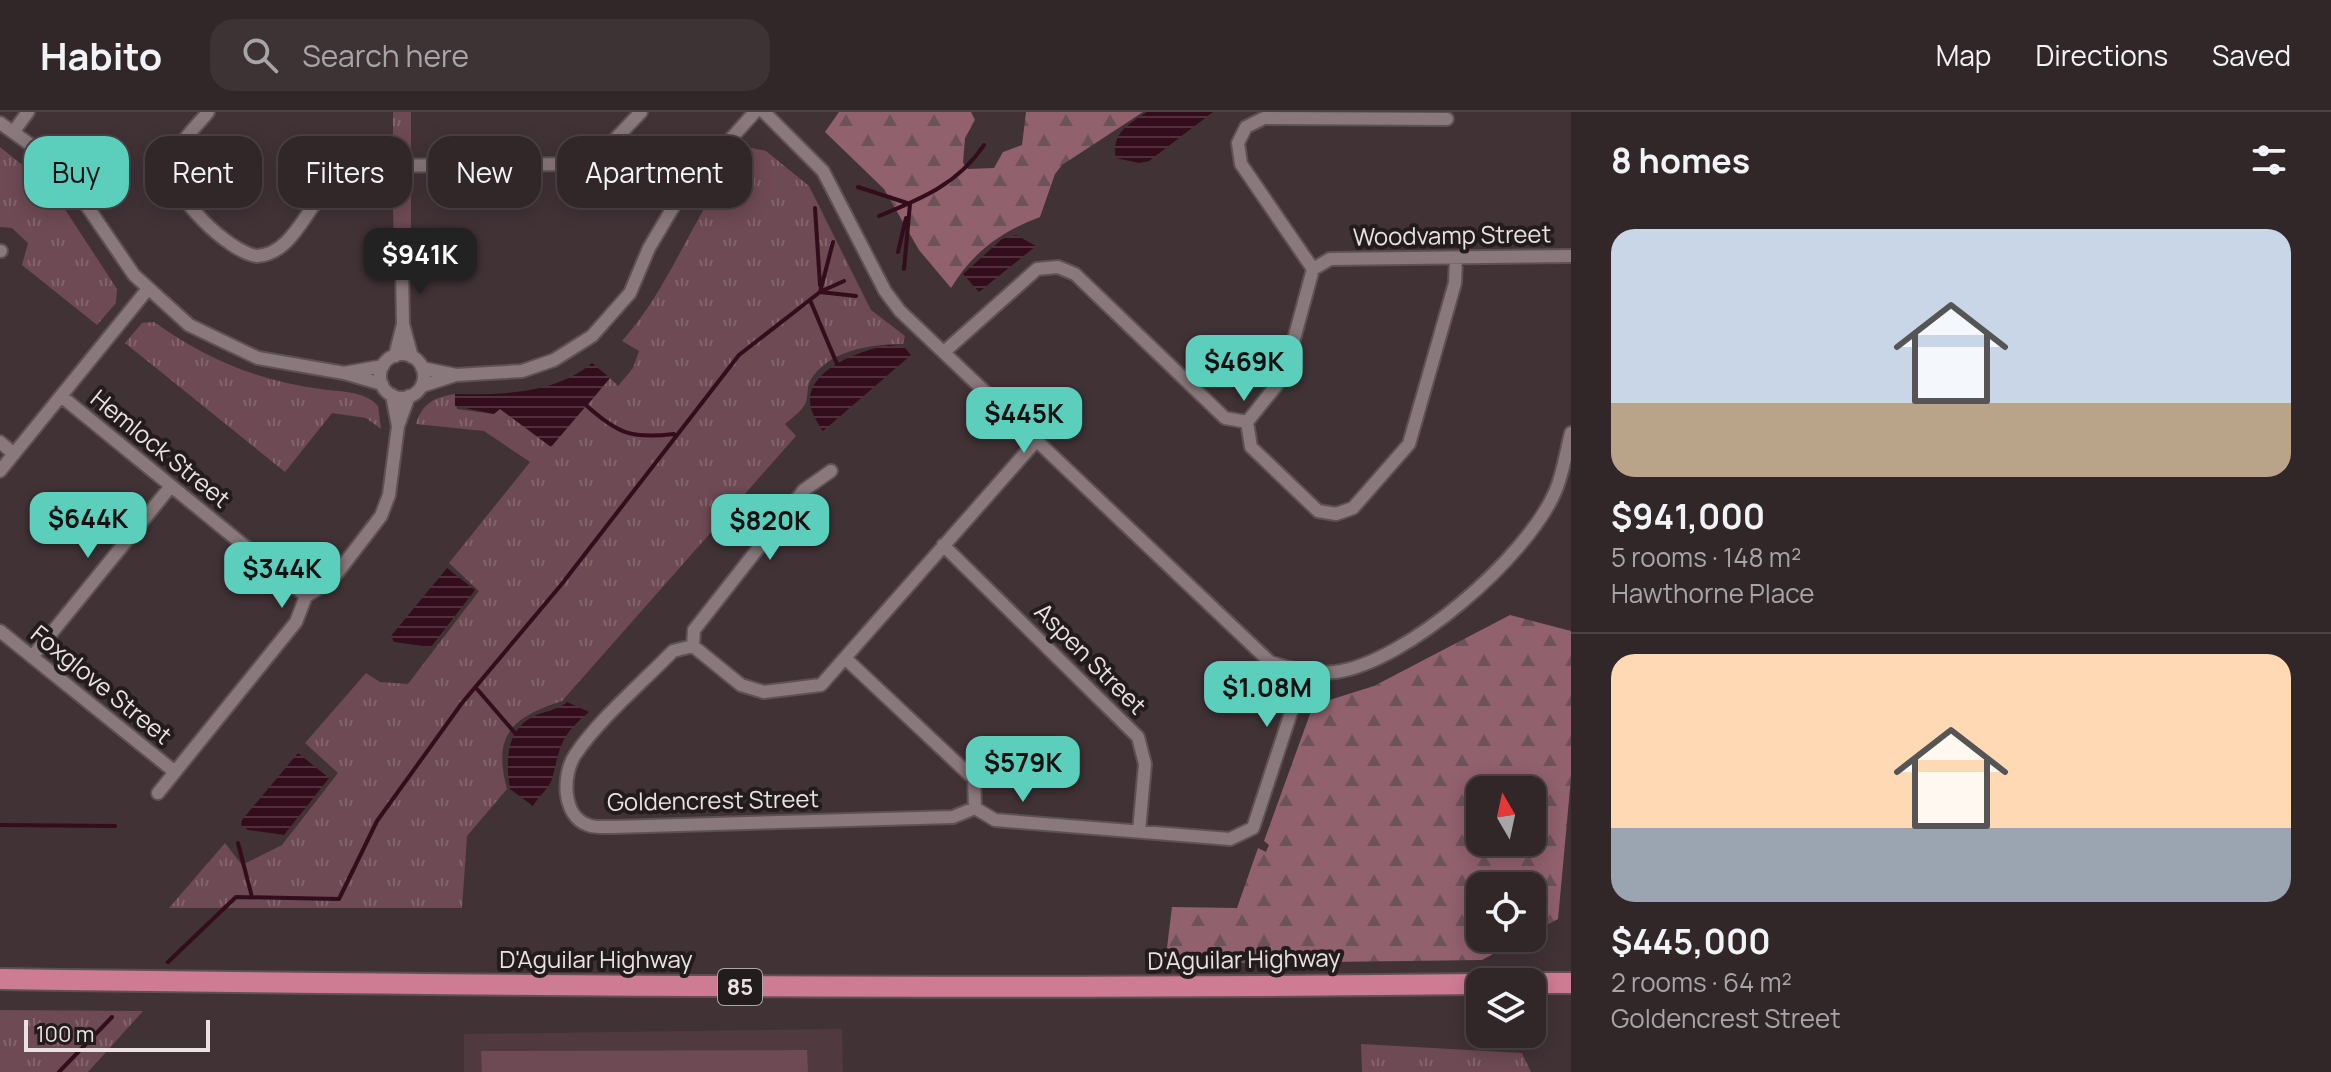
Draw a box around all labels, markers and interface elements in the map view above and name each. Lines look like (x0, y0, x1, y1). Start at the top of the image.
search box (210, 19, 770, 91)
text: Habito (40, 29, 162, 81)
icon: search (238, 33, 282, 77)
text: Search here (302, 35, 469, 76)
text: Map (1936, 36, 1991, 74)
text: Directions (2035, 36, 2168, 74)
text: Saved (2212, 36, 2291, 74)
chip: Buy (24, 136, 129, 208)
chip: Rent (145, 136, 262, 208)
chip: Filters (278, 136, 412, 208)
chip: New (428, 136, 541, 208)
chip: Apartment (557, 136, 752, 208)
text: 8 homes (1611, 137, 1750, 183)
icon: filters (2247, 138, 2291, 182)
street label: Woodvamp Street (1353, 216, 1551, 253)
pin: $941K (364, 228, 476, 296)
text: $941K (382, 236, 458, 272)
icon: home (1879, 281, 2023, 425)
pin: $469K (1188, 335, 1300, 403)
text: $469K (1204, 343, 1284, 379)
street label: Hemlock Street (84, 381, 238, 514)
pin: $445K (968, 387, 1080, 455)
text: $445K (984, 395, 1064, 431)
pin: $644K (32, 492, 144, 560)
text: $941,000 (1611, 493, 1765, 539)
pin: $820K (714, 494, 826, 562)
text: $644K (48, 500, 128, 536)
text: $820K (729, 502, 811, 538)
text: 5 rooms · 148 m² (1611, 539, 1801, 575)
pin: $344K (226, 542, 338, 610)
text: $344K (242, 550, 322, 586)
text: Hawthorne Place (1611, 575, 1814, 611)
street label: Aspen Street (1028, 595, 1154, 721)
street label: Foxglove Street (25, 617, 179, 751)
pin: $1.08M (1202, 661, 1332, 729)
text: $1.08M (1222, 669, 1312, 705)
icon: home (1879, 706, 2023, 850)
pin: $579K (967, 736, 1079, 804)
text: $579K (984, 744, 1062, 780)
north arrow (1466, 776, 1546, 856)
map controls (1466, 776, 1546, 1048)
street label: Goldencrest Street (607, 781, 819, 818)
button: locate (1466, 872, 1546, 952)
text: $445,000 (1611, 918, 1771, 964)
street label: D'Aguilar Highway (1147, 940, 1341, 977)
street label: D'Aguilar Highway (499, 942, 693, 975)
text: 2 rooms · 64 m² (1611, 964, 1792, 1000)
button: layers (1466, 968, 1546, 1048)
road number: 85 (718, 969, 762, 1005)
text: Goldencrest Street (1611, 1000, 1841, 1036)
scale bar (24, 1016, 210, 1052)
text: 100 m (36, 1019, 94, 1049)

